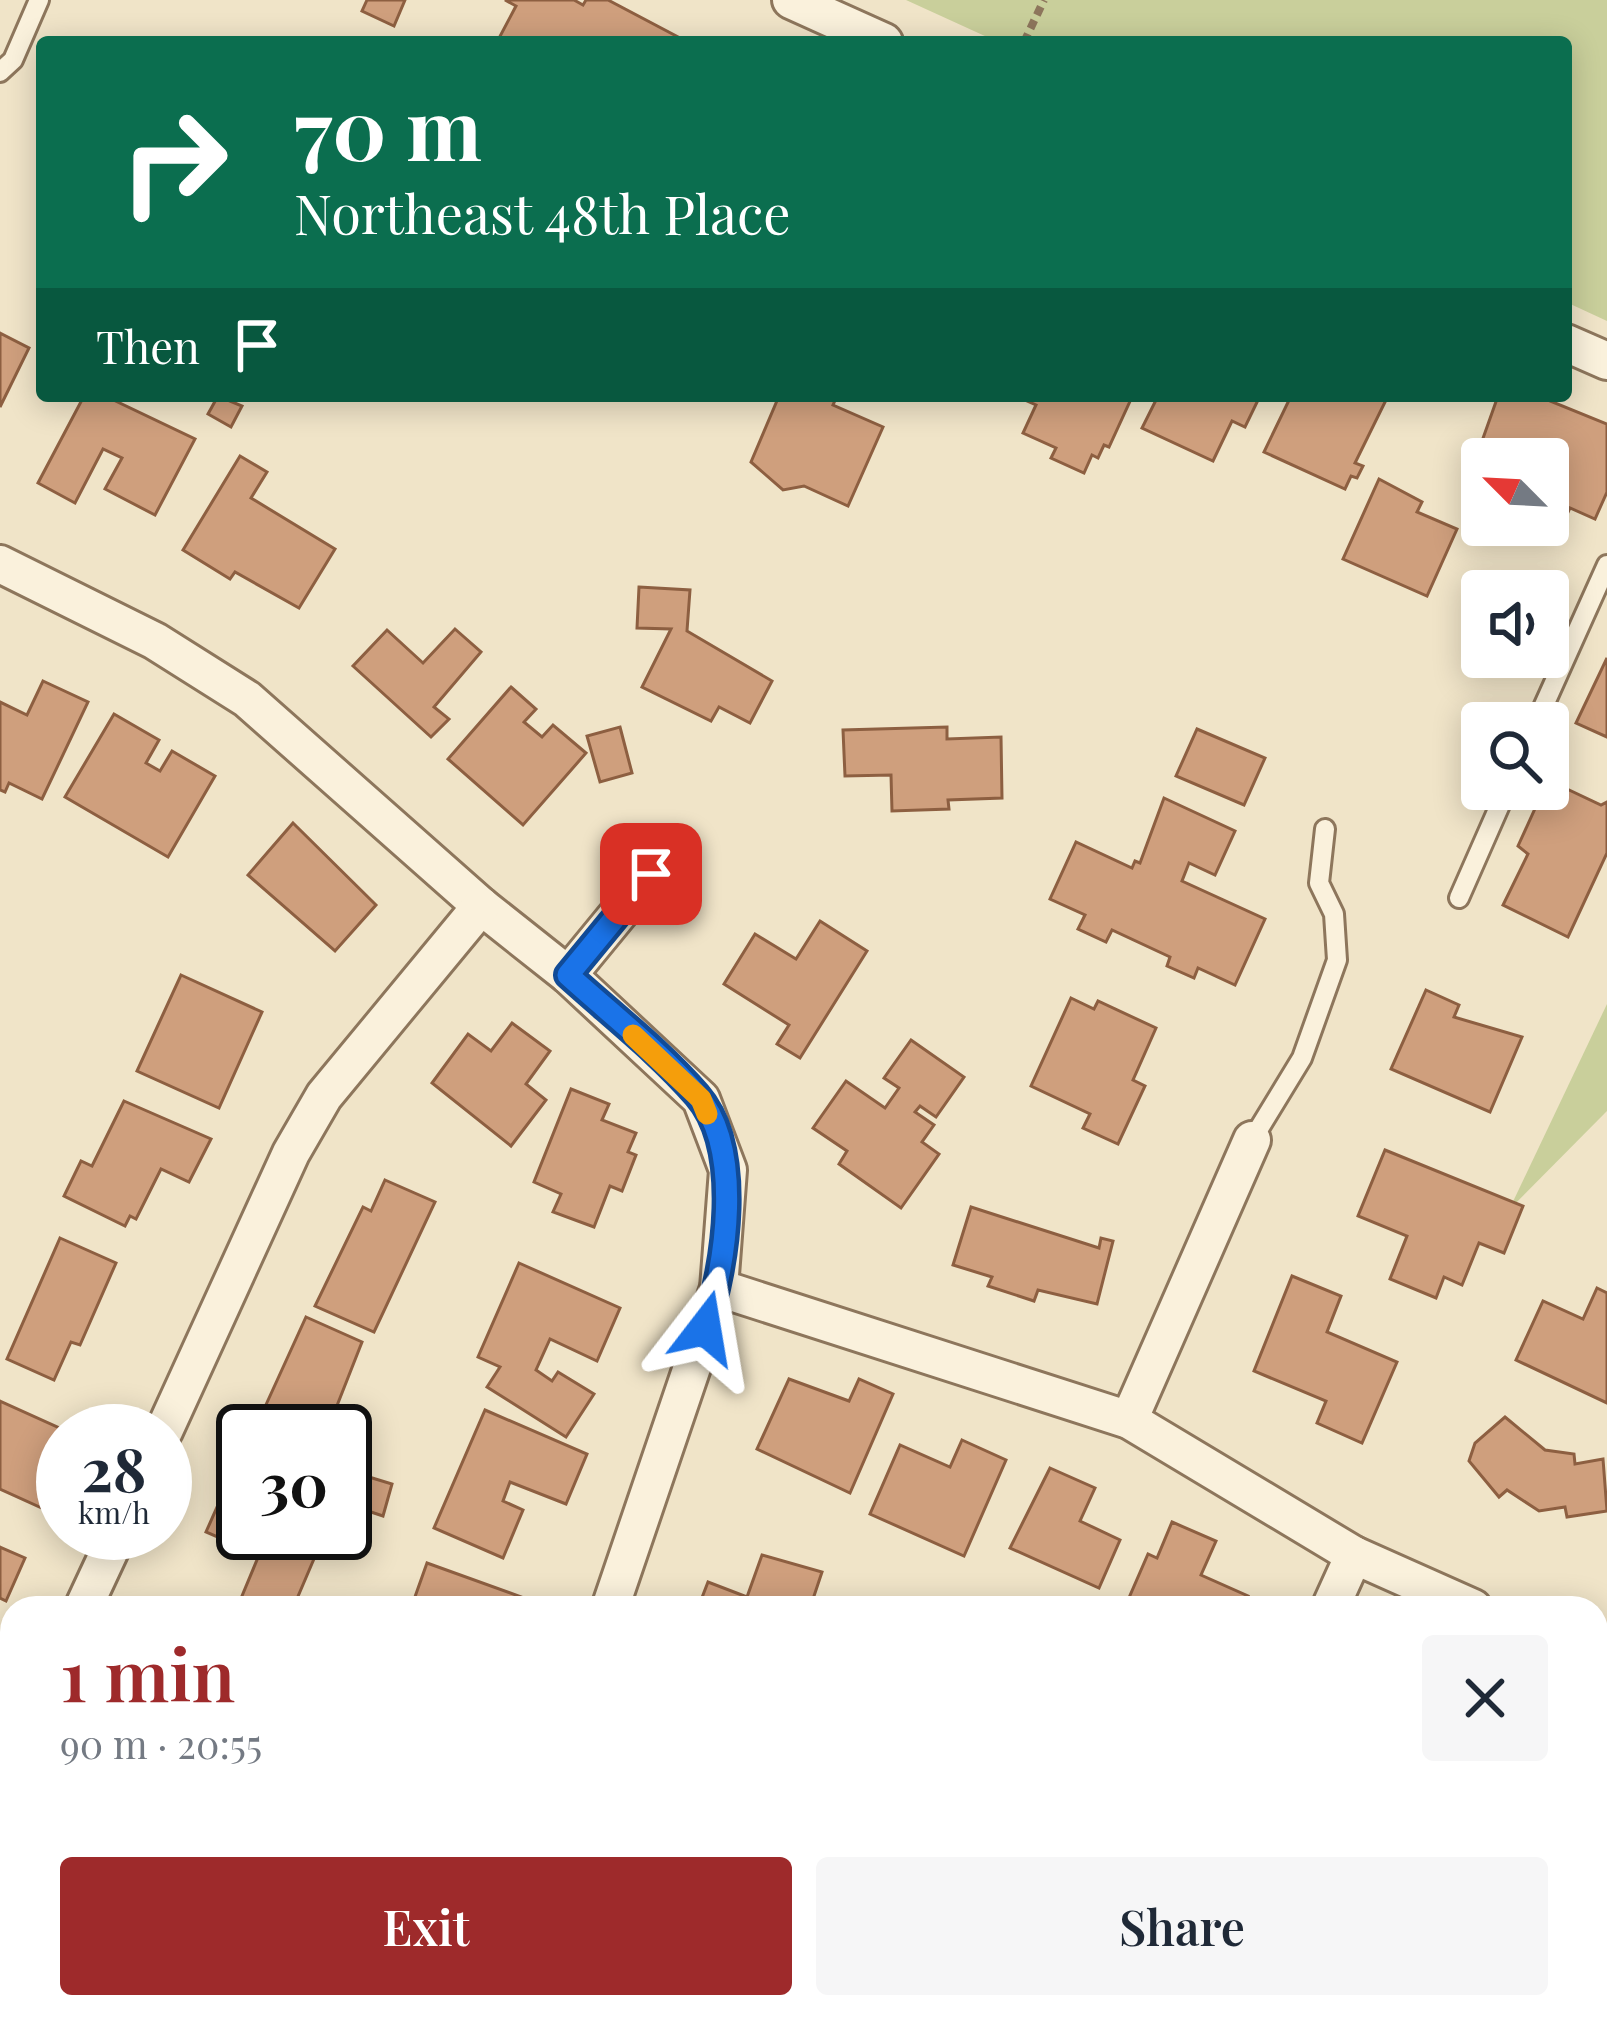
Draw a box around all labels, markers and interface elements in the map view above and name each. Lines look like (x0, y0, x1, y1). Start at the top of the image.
text: 70 m (294, 70, 482, 182)
icon: right (96, 84, 252, 240)
text: Northeast 48th Place (294, 177, 791, 249)
icon: arrive (224, 312, 290, 378)
text: Then (96, 315, 200, 375)
north arrow (1461, 438, 1569, 546)
map controls (1461, 438, 1569, 810)
button: sound (1461, 570, 1569, 678)
button: search (1461, 702, 1569, 810)
pin (600, 823, 702, 925)
icon: arrive (618, 841, 684, 907)
position arrow (642, 1265, 768, 1391)
speed limit sign: 30 (216, 1404, 372, 1560)
text: 28 (81, 1427, 147, 1507)
text: km/h (78, 1492, 150, 1532)
text: 1 min (60, 1624, 235, 1720)
button: close (1422, 1635, 1548, 1761)
text: 90 m · 20:55 (60, 1717, 262, 1769)
button: Exit (60, 1857, 792, 1995)
button: Share (816, 1857, 1548, 1995)

